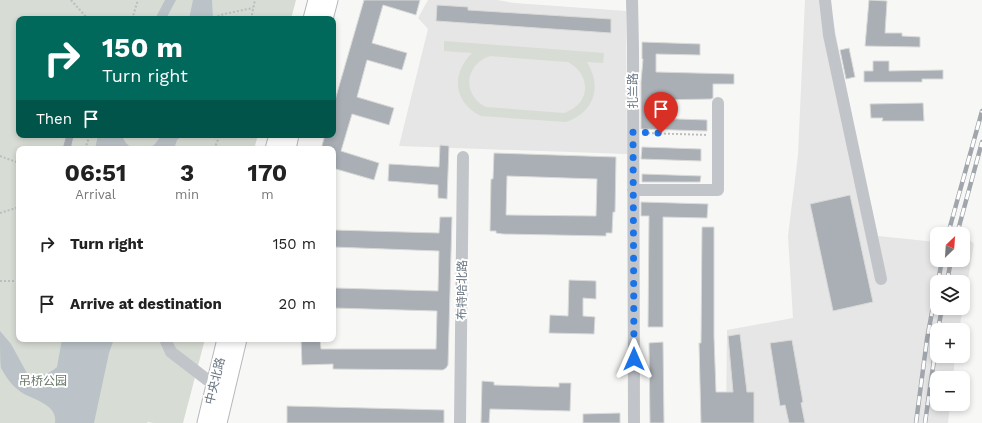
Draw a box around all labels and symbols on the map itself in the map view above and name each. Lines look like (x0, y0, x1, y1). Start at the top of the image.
street label: 扎兰路 (626, 73, 640, 109)
pin (644, 92, 678, 133)
north arrow (930, 227, 970, 267)
street label: 布特哈北路 (454, 260, 470, 320)
position arrow (613, 338, 655, 380)
street label: 中央北路 (202, 356, 228, 406)
park label: 吊桥公园 (19, 374, 67, 388)

